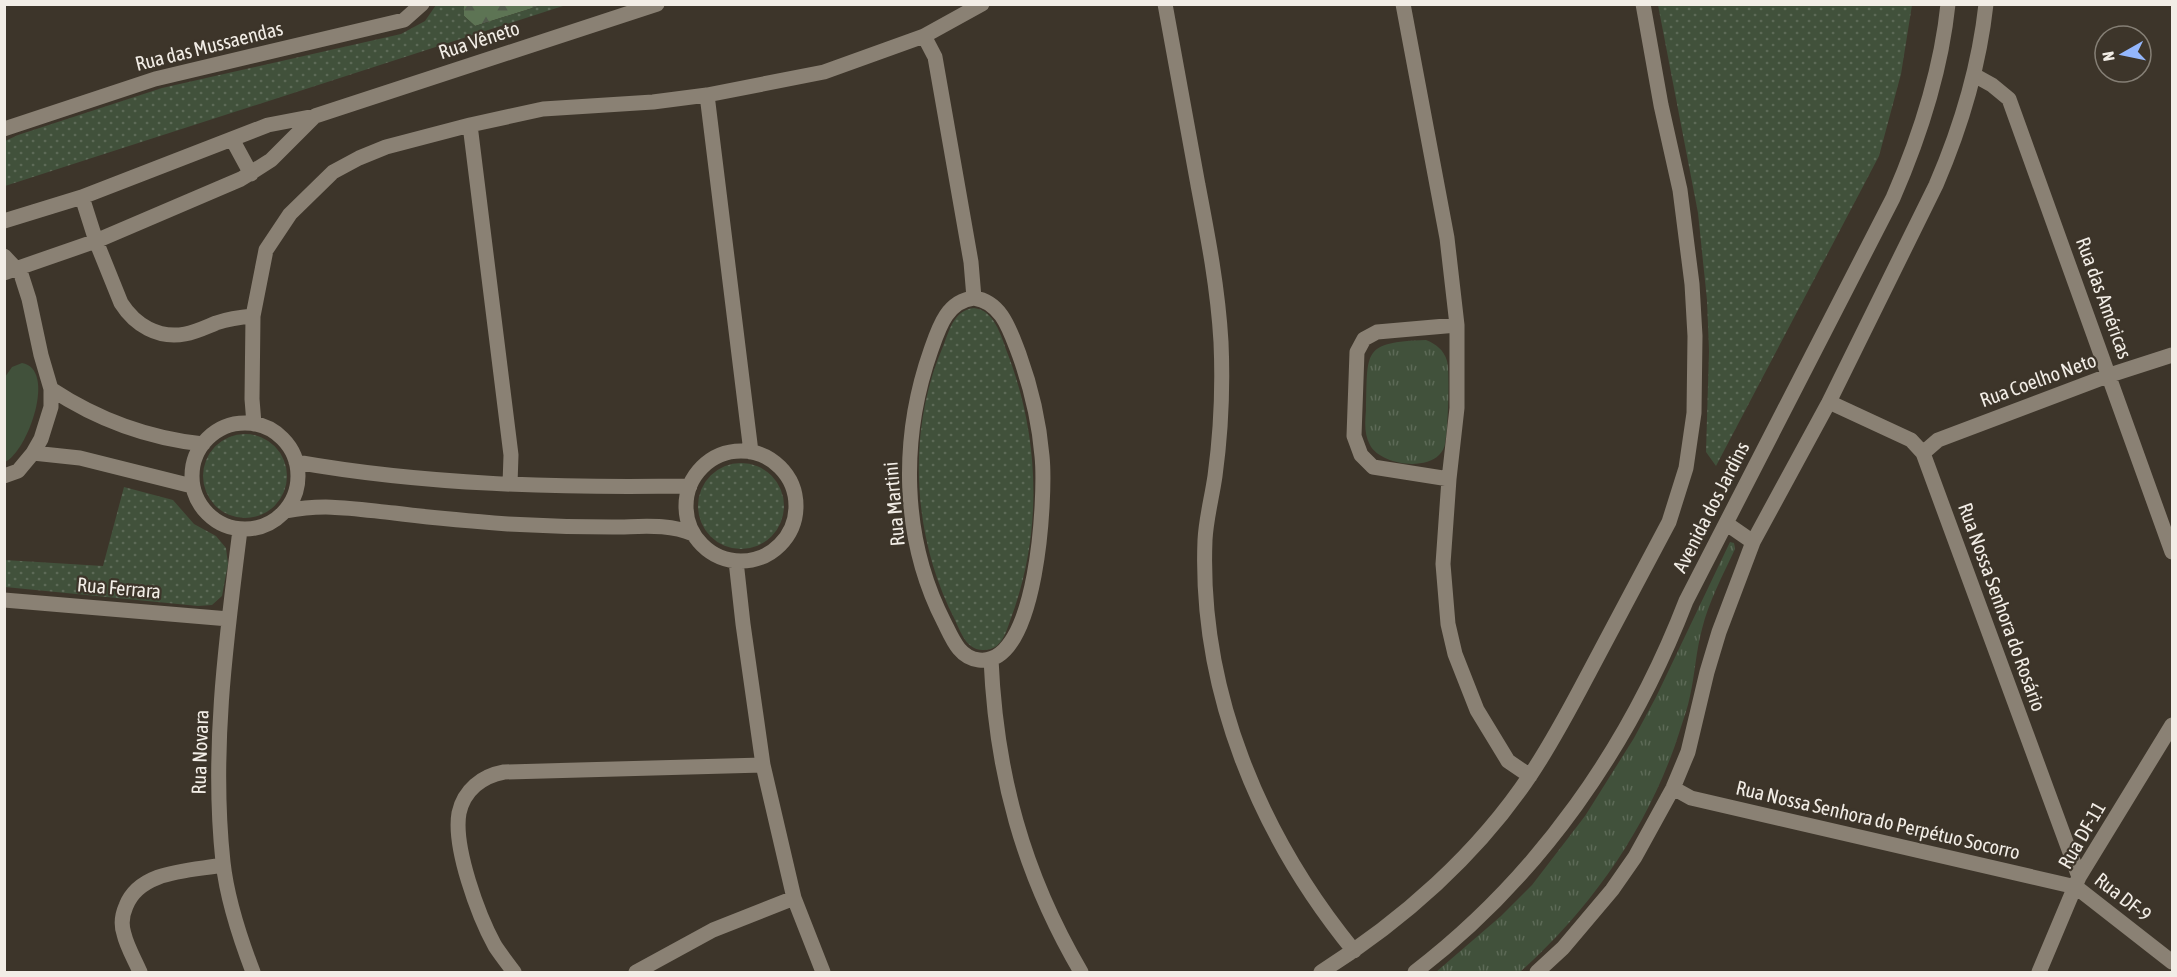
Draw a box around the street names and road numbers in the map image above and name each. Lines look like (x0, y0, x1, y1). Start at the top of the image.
street label: Rua das Mussaendas (133, 16, 285, 75)
street label: Rua Vêneto (435, 16, 522, 63)
street label: Rua das Américas (2072, 234, 2137, 362)
street label: Rua Coelho Neto (1976, 348, 2099, 411)
street label: Avenida dos Jardins (1668, 437, 1753, 576)
street label: Rua Martini (878, 461, 909, 547)
street label: Rua Nossa Senhora do Rosário (1954, 499, 2051, 714)
street label: Rua Ferrara (76, 572, 162, 603)
street label: Rua Novara (187, 709, 212, 795)
street label: Rua Nossa Senhora do Perpétuo Socorro (1734, 776, 2022, 863)
street label: Rua DF-11 (2053, 797, 2110, 872)
street label: Rua DF-9 (2090, 867, 2156, 926)

